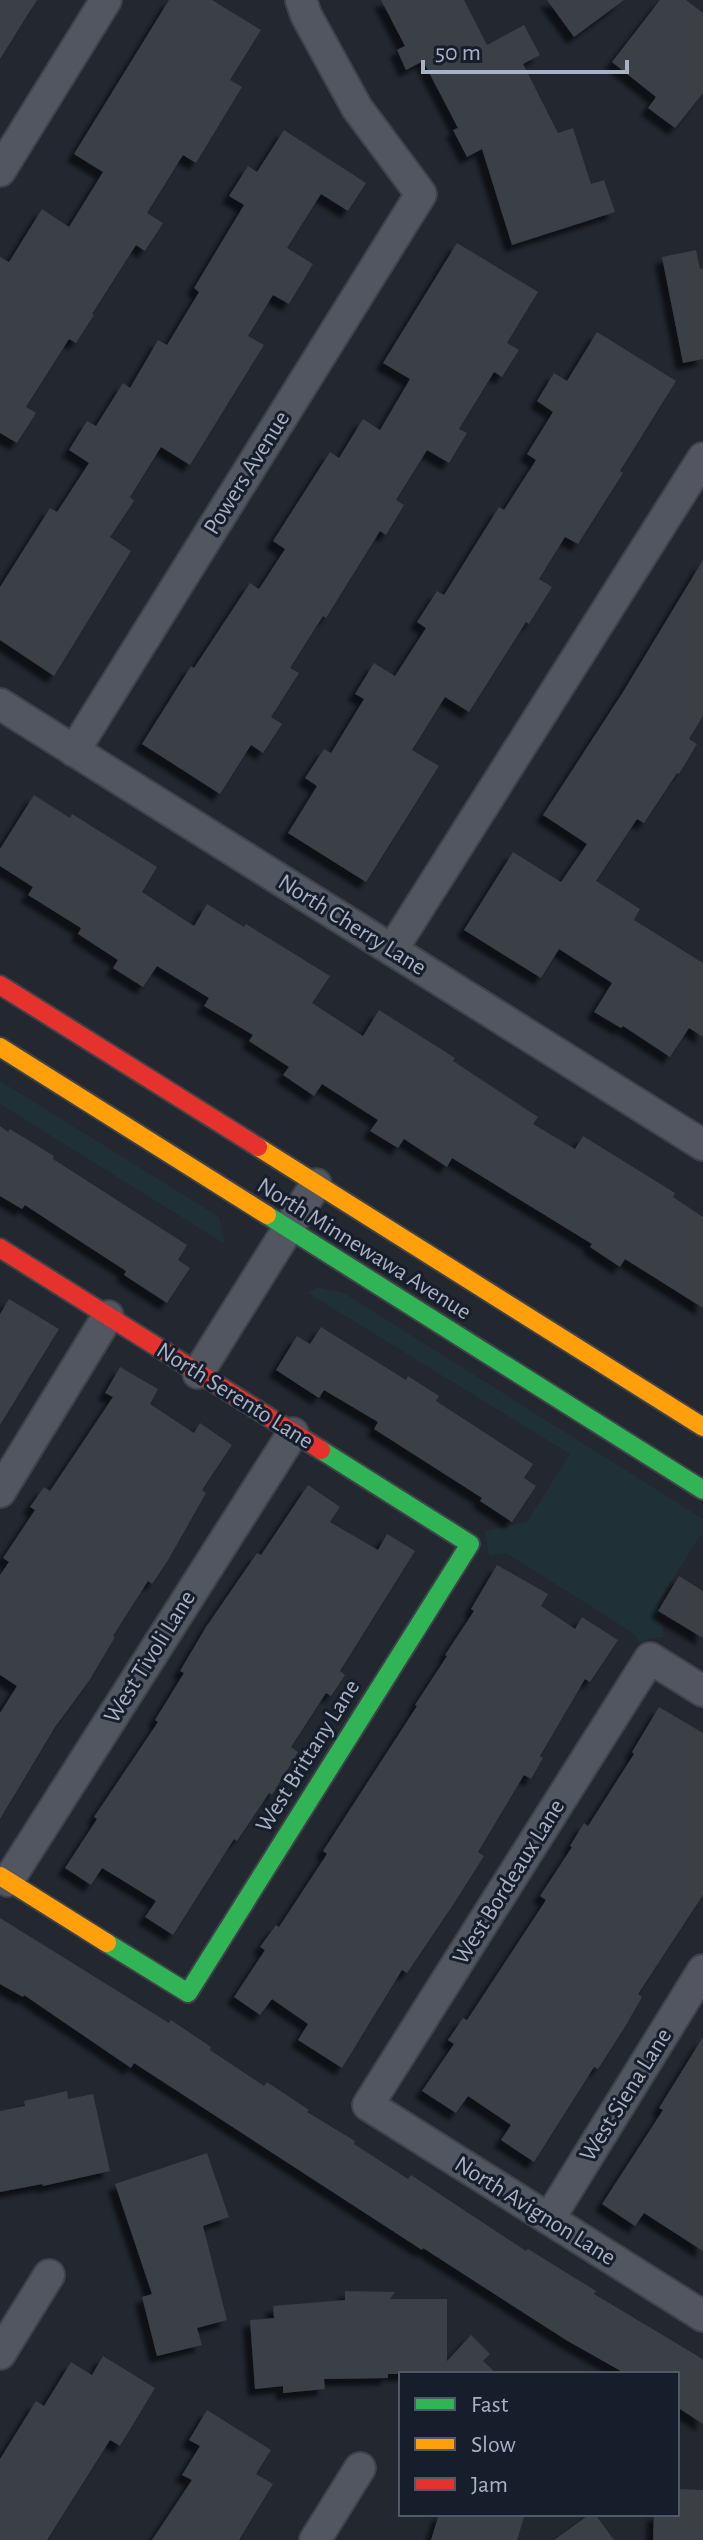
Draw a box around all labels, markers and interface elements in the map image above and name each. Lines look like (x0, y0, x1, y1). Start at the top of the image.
scale bar (423, 24, 627, 74)
text: 50 m (435, 41, 481, 65)
street label: Powers Avenue (200, 407, 294, 539)
street label: North Cherry Lane (274, 870, 430, 980)
street label: North Minnewawa Avenue (253, 1173, 475, 1325)
street label: North Serento Lane (152, 1338, 318, 1454)
street label: West Tivoli Lane (100, 1587, 200, 1727)
street label: West Brittany Lane (252, 1676, 364, 1836)
street label: West Bordeaux Lane (449, 1795, 569, 1969)
street label: West Siena Lane (576, 2024, 676, 2166)
street label: North Avignon Lane (450, 2152, 620, 2270)
legend (399, 2372, 679, 2516)
text: Fast (471, 2393, 509, 2417)
text: Slow (471, 2433, 516, 2457)
text: Jam (471, 2473, 508, 2497)

